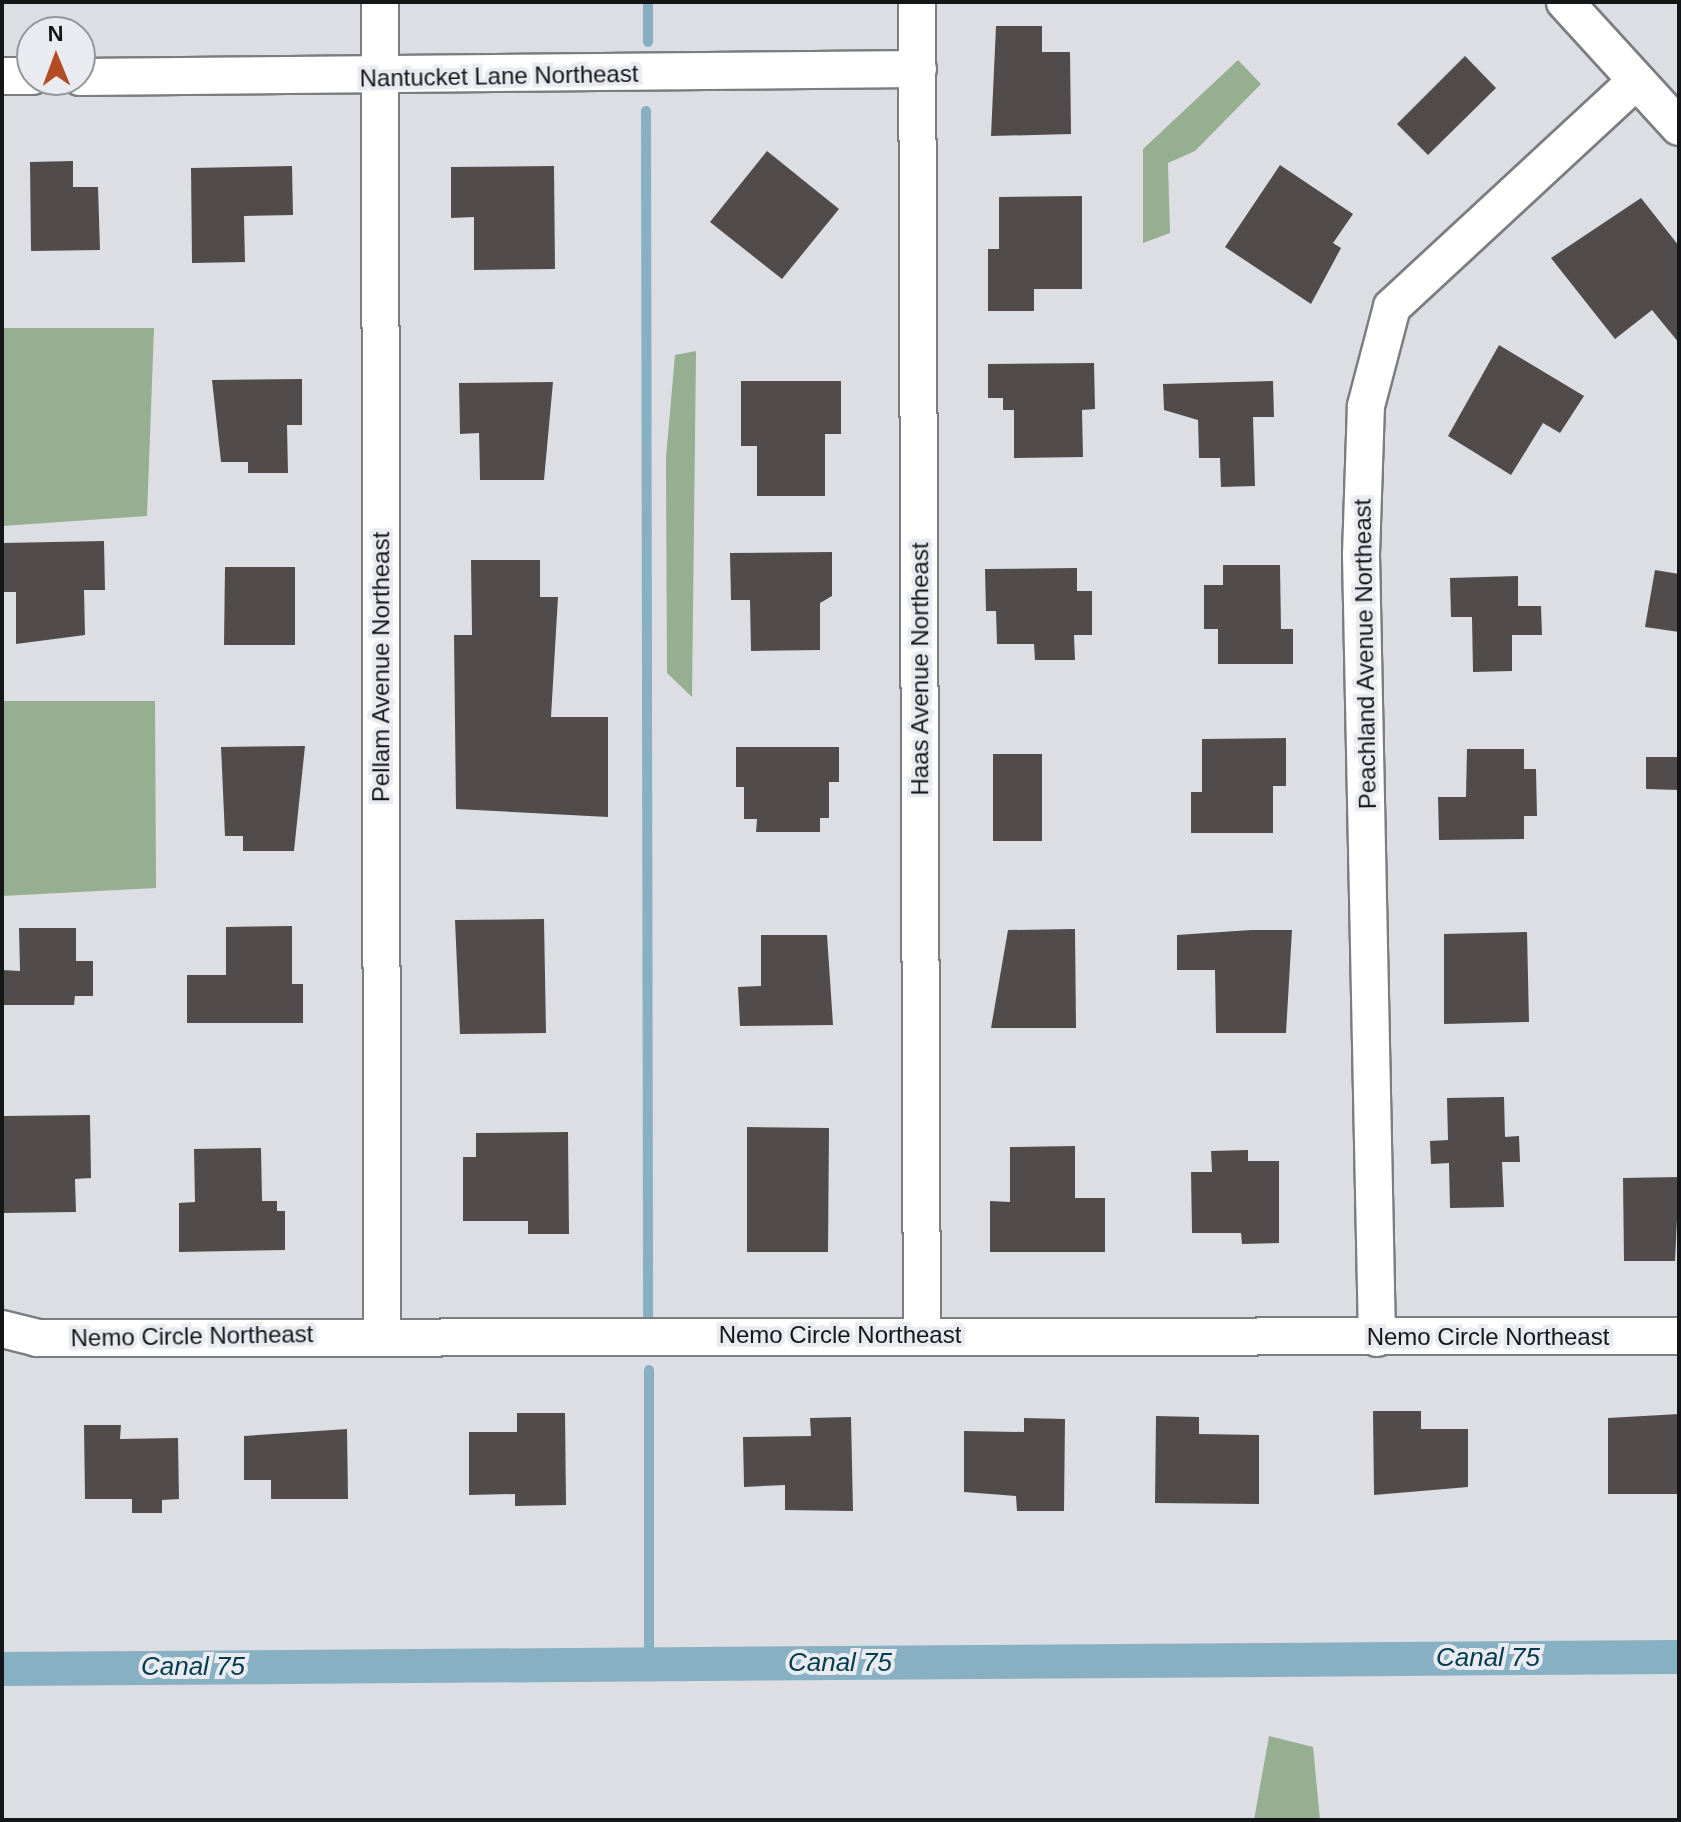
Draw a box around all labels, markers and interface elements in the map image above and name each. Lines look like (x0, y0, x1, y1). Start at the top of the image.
north arrow (16, 16, 96, 96)
text: N (47, 21, 64, 46)
street label: Nantucket Lane Northeast (359, 59, 639, 93)
street label: Peachland Avenue Northeast (1348, 498, 1382, 810)
street label: Pellam Avenue Northeast (367, 531, 395, 803)
street label: Haas Avenue Northeast (906, 542, 934, 796)
street label: Nemo Circle Northeast (70, 1319, 314, 1353)
street label: Nemo Circle Northeast (719, 1321, 961, 1349)
street label: Nemo Circle Northeast (1367, 1323, 1609, 1351)
water label: Canal 75 (1436, 1642, 1540, 1674)
water label: Canal 75 (788, 1647, 892, 1679)
water label: Canal 75 (141, 1651, 245, 1683)

